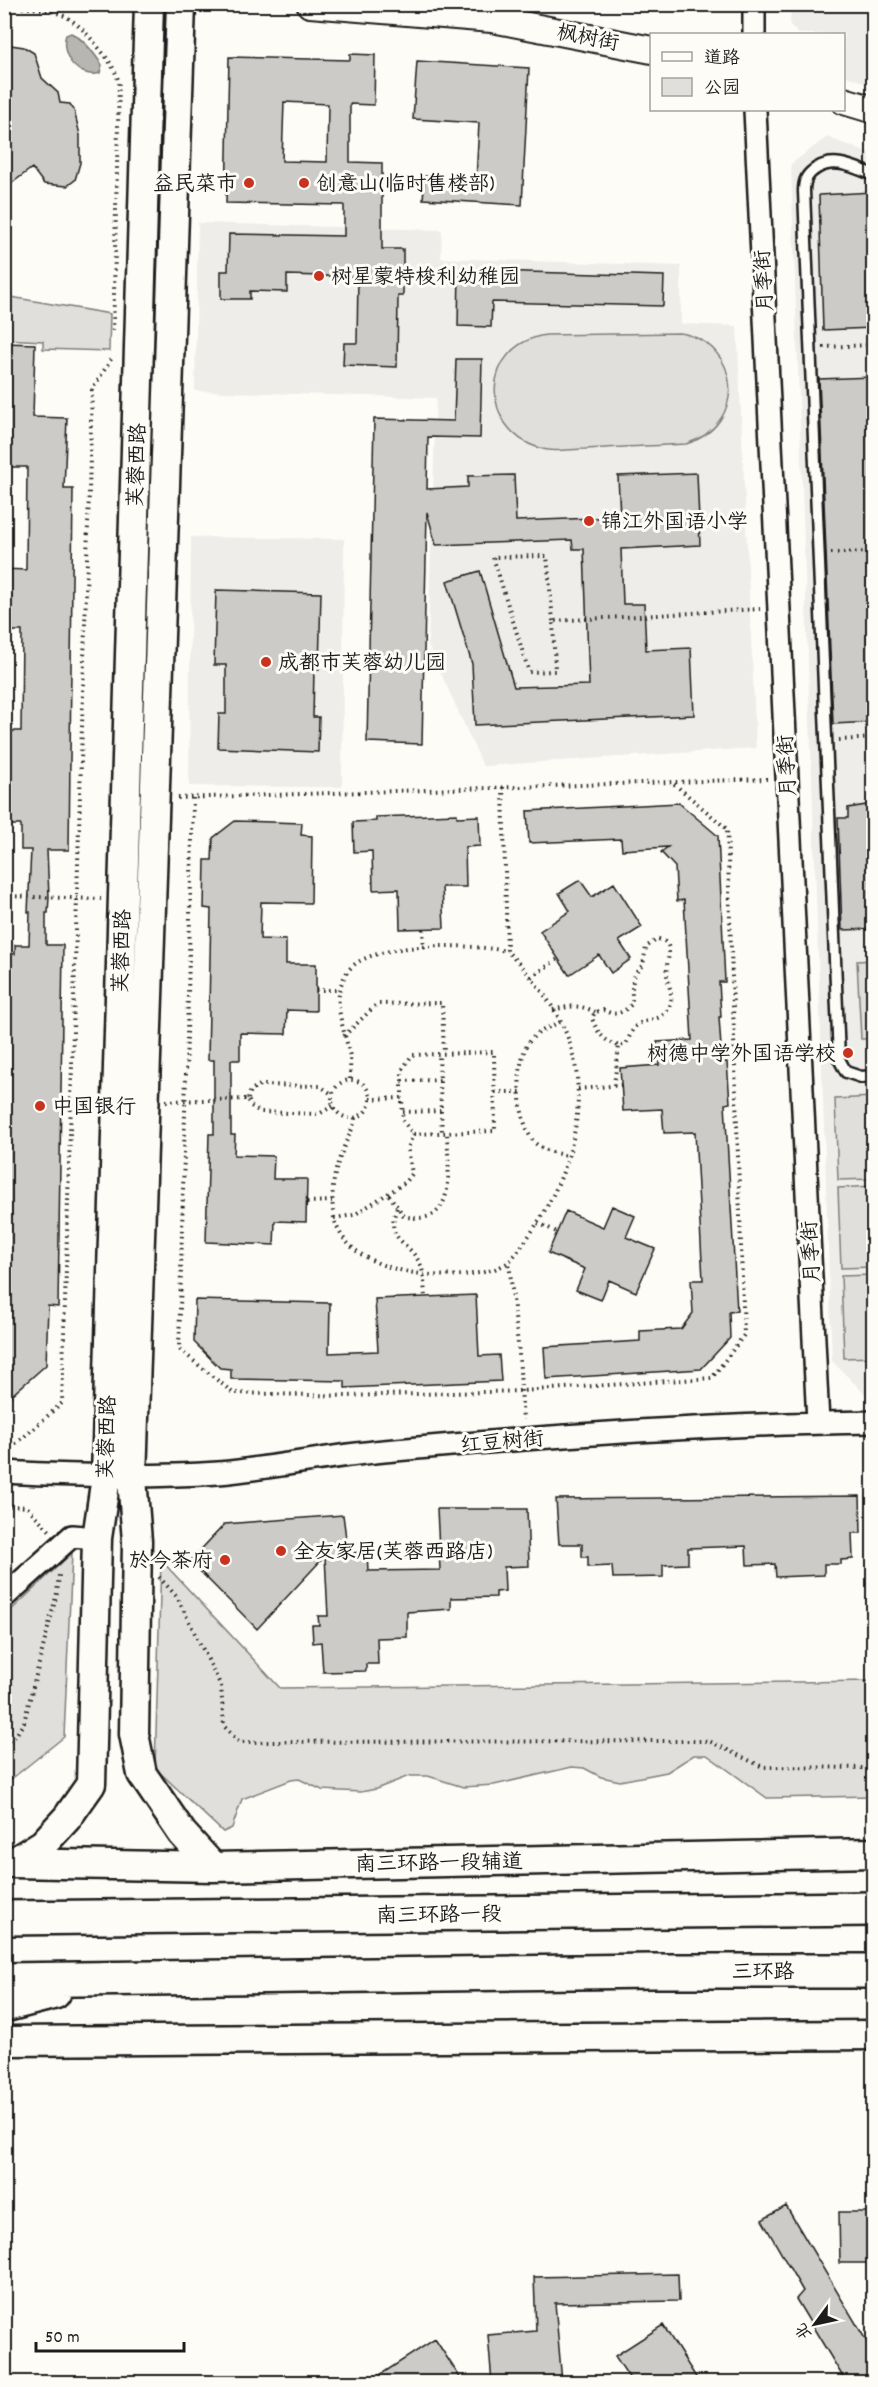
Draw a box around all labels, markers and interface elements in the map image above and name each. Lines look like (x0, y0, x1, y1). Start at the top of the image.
street label: 枫树街 (554, 19, 621, 61)
legend (650, 33, 845, 111)
text: 道路 (704, 47, 740, 72)
text: 公园 (704, 77, 740, 102)
place label: 益民菜市 (153, 171, 237, 201)
place label: 创意山(临时售楼部) (316, 171, 495, 201)
marker: 益民菜市 (242, 176, 256, 190)
marker: 创意山(临时售楼部) (297, 176, 311, 190)
street label: 月季街 (749, 249, 783, 313)
place label: 树星蒙特梭利幼稚园 (331, 264, 520, 294)
marker: 树星蒙特梭利幼稚园 (312, 269, 326, 283)
street label: 芙蓉西路 (123, 423, 155, 508)
place label: 锦江外国语小学 (601, 509, 748, 539)
marker: 锦江外国语小学 (582, 514, 596, 528)
place label: 成都市芙蓉幼儿园 (278, 650, 446, 680)
marker: 成都市芙蓉幼儿园 (259, 655, 273, 669)
street label: 月季街 (772, 734, 806, 798)
street label: 芙蓉西路 (108, 909, 140, 994)
place label: 树德中学外国语学校 (647, 1041, 836, 1071)
marker: 树德中学外国语学校 (841, 1046, 855, 1060)
place label: 中国银行 (52, 1094, 136, 1124)
marker: 中国银行 (33, 1099, 47, 1113)
street label: 月季街 (796, 1220, 830, 1284)
street label: 芙蓉西路 (93, 1395, 125, 1480)
street label: 红豆树街 (459, 1425, 545, 1463)
place label: 全友家居(芙蓉西路店) (293, 1539, 493, 1569)
marker: 全友家居(芙蓉西路店) (274, 1544, 288, 1558)
place label: 於今茶府 (129, 1548, 213, 1578)
marker: 於今茶府 (218, 1553, 232, 1567)
street label: 南三环路一段辅道 (355, 1849, 523, 1881)
street label: 南三环路一段 (376, 1901, 502, 1933)
street label: 三环路 (732, 1959, 795, 1989)
north arrow (785, 2294, 845, 2354)
scale bar (36, 2315, 184, 2353)
text: 北 (791, 2318, 819, 2344)
text: 50 m (45, 2326, 80, 2351)

